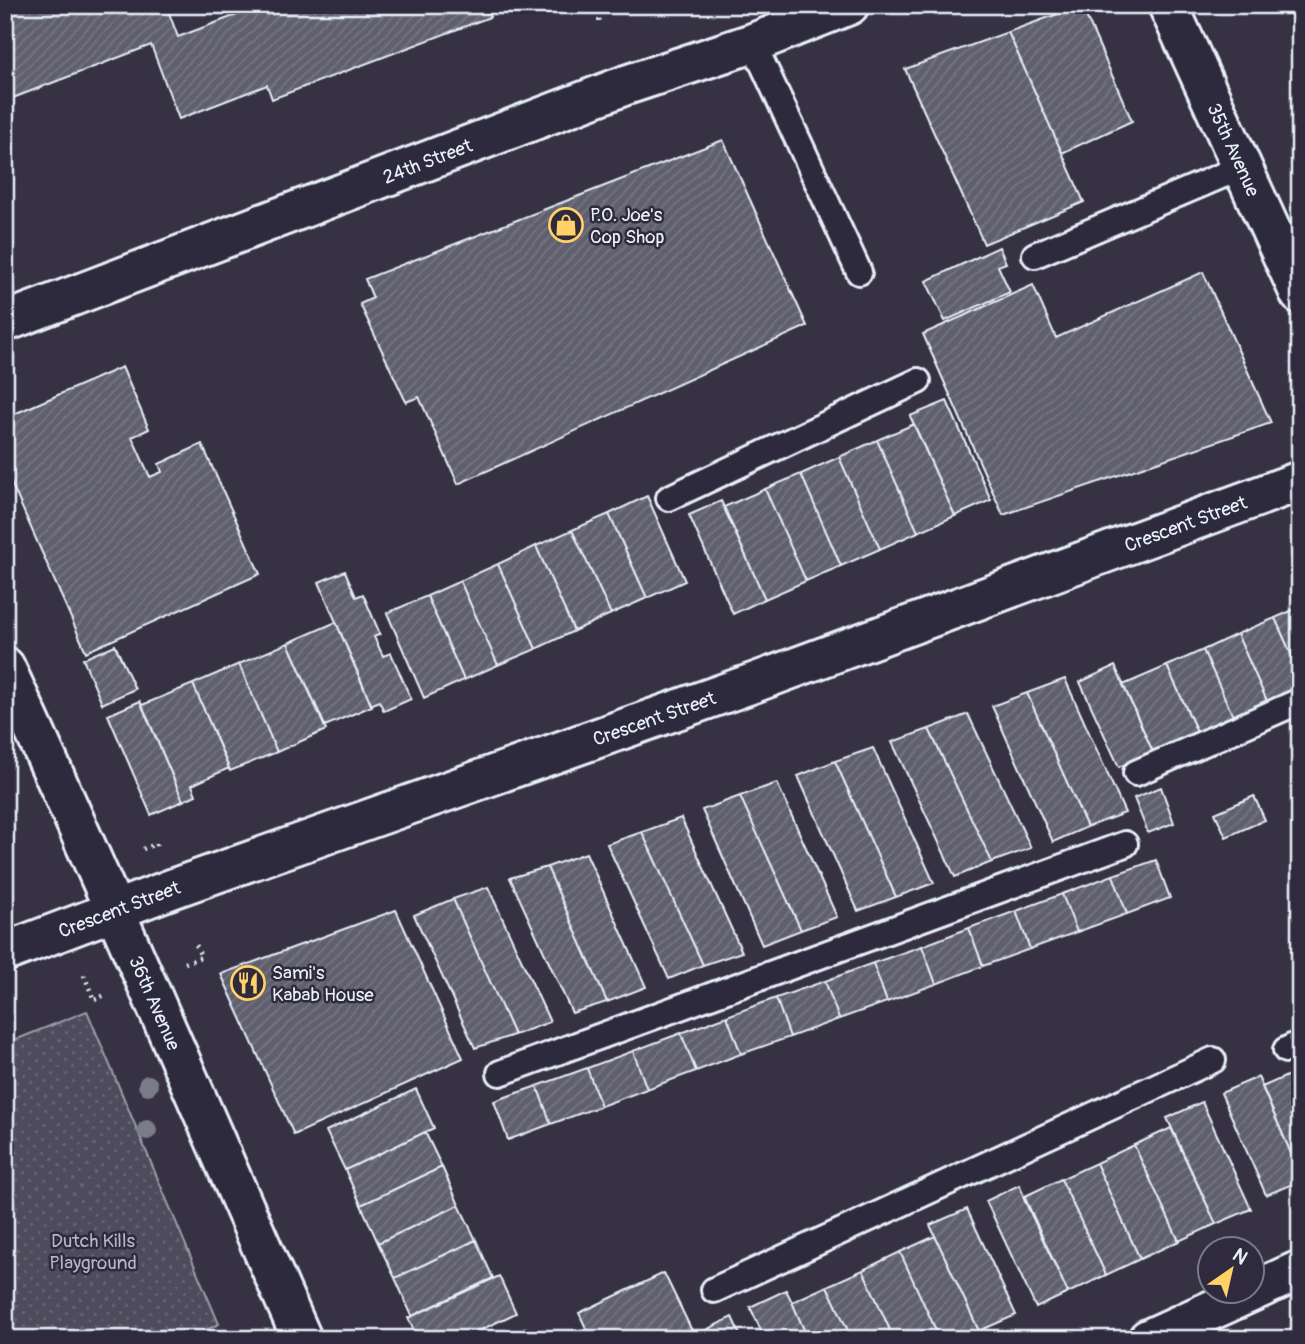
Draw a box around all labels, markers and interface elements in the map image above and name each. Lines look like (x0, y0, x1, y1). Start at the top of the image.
street label: 35th Avenue (1201, 100, 1265, 201)
street label: 24th Street (379, 134, 476, 190)
place label: P.O. Joe's Cop Shop (590, 203, 665, 249)
shop icon: P.O. Joe's Cop Shop (547, 206, 585, 244)
street label: Crescent Street (1121, 491, 1251, 558)
street label: Crescent Street (590, 686, 719, 752)
street label: Crescent Street (55, 876, 184, 944)
street label: 36th Avenue (123, 952, 186, 1055)
place label: Sami's Kabab House (272, 961, 374, 1007)
restaurant icon: Sami's Kabab House (229, 964, 267, 1002)
park label: Dutch Kills Playground (49, 1229, 137, 1275)
north arrow (1196, 1236, 1266, 1306)
text: N (1228, 1243, 1252, 1270)

